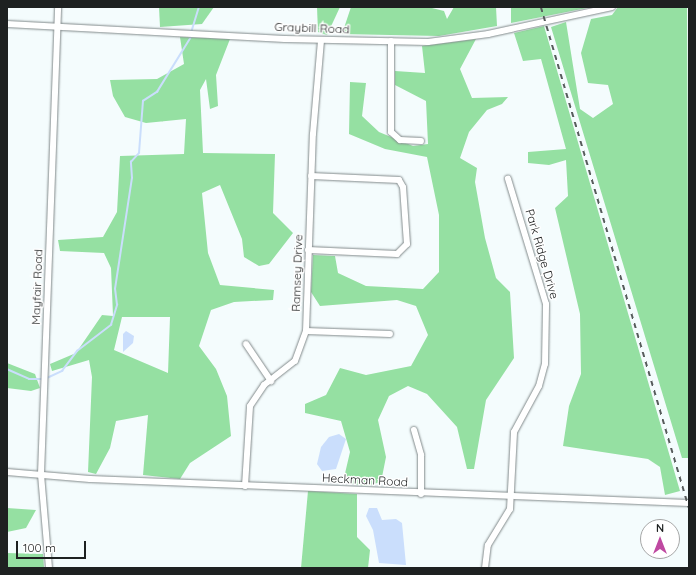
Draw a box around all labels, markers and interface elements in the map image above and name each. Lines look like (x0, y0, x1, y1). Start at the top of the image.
street label: Graybill Road (274, 19, 350, 37)
street label: Park Ridge Drive (522, 207, 562, 301)
street label: Ramsey Drive (288, 234, 306, 312)
street label: Mayfair Road (28, 249, 46, 325)
street label: Heckman Road (322, 471, 408, 489)
north arrow (640, 519, 680, 559)
text: N (656, 521, 664, 535)
scale bar (18, 533, 88, 559)
text: 100 m (23, 540, 56, 555)

